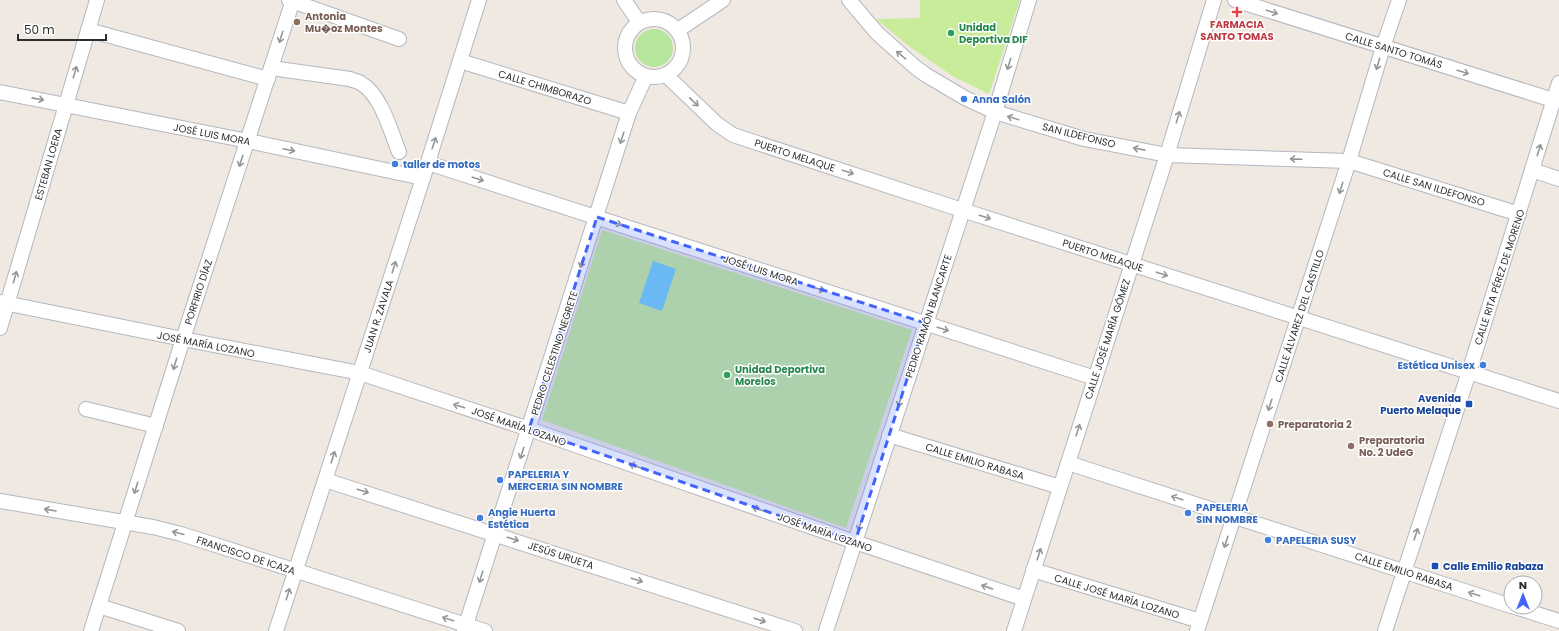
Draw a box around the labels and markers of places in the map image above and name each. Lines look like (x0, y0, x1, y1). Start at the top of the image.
marker: FARMACIA SANTO TOMAS (1232, 7, 1242, 17)
place label: Antonia Mu�oz Montes (305, 9, 383, 36)
marker: Antonia Mu�oz Montes (292, 17, 302, 27)
place label: FARMACIA SANTO TOMAS (1200, 17, 1274, 44)
place label: Unidad Deportiva DIF (959, 20, 1028, 47)
marker: Unidad Deportiva DIF (946, 28, 956, 38)
place label: Anna Salón (972, 92, 1031, 107)
marker: Anna Salón (959, 94, 969, 104)
place label: taller de motos (403, 157, 481, 172)
marker: taller de motos (390, 159, 400, 169)
place label: Estética Unisex (1397, 358, 1475, 373)
marker: Estética Unisex (1478, 360, 1488, 370)
place label: Unidad Deportiva Morelos (735, 362, 825, 389)
marker: Unidad Deportiva Morelos (722, 370, 732, 380)
place label: Avenida Puerto Melaque (1380, 391, 1461, 418)
marker: Avenida Puerto Melaque (1464, 399, 1474, 409)
place label: Preparatoria 2 (1278, 417, 1352, 432)
marker: Preparatoria 2 (1265, 419, 1275, 429)
place label: Preparatoria No. 2 UdeG (1359, 433, 1425, 460)
marker: Preparatoria No. 2 UdeG (1346, 441, 1356, 451)
place label: PAPELERIA Y MERCERIA SIN NOMBRE (508, 467, 623, 494)
marker: PAPELERIA Y MERCERIA SIN NOMBRE (495, 475, 505, 485)
place label: PAPELERIA SIN NOMBRE (1196, 500, 1258, 527)
place label: Angie Huerta Estética (488, 505, 556, 532)
marker: PAPELERIA SIN NOMBRE (1183, 508, 1193, 518)
marker: Angie Huerta Estética (475, 513, 485, 523)
place label: PAPELERIA SUSY (1276, 533, 1357, 548)
marker: PAPELERIA SUSY (1263, 535, 1273, 545)
place label: Calle Emilio Rabaza (1443, 559, 1544, 574)
marker: Calle Emilio Rabaza (1430, 561, 1440, 571)

